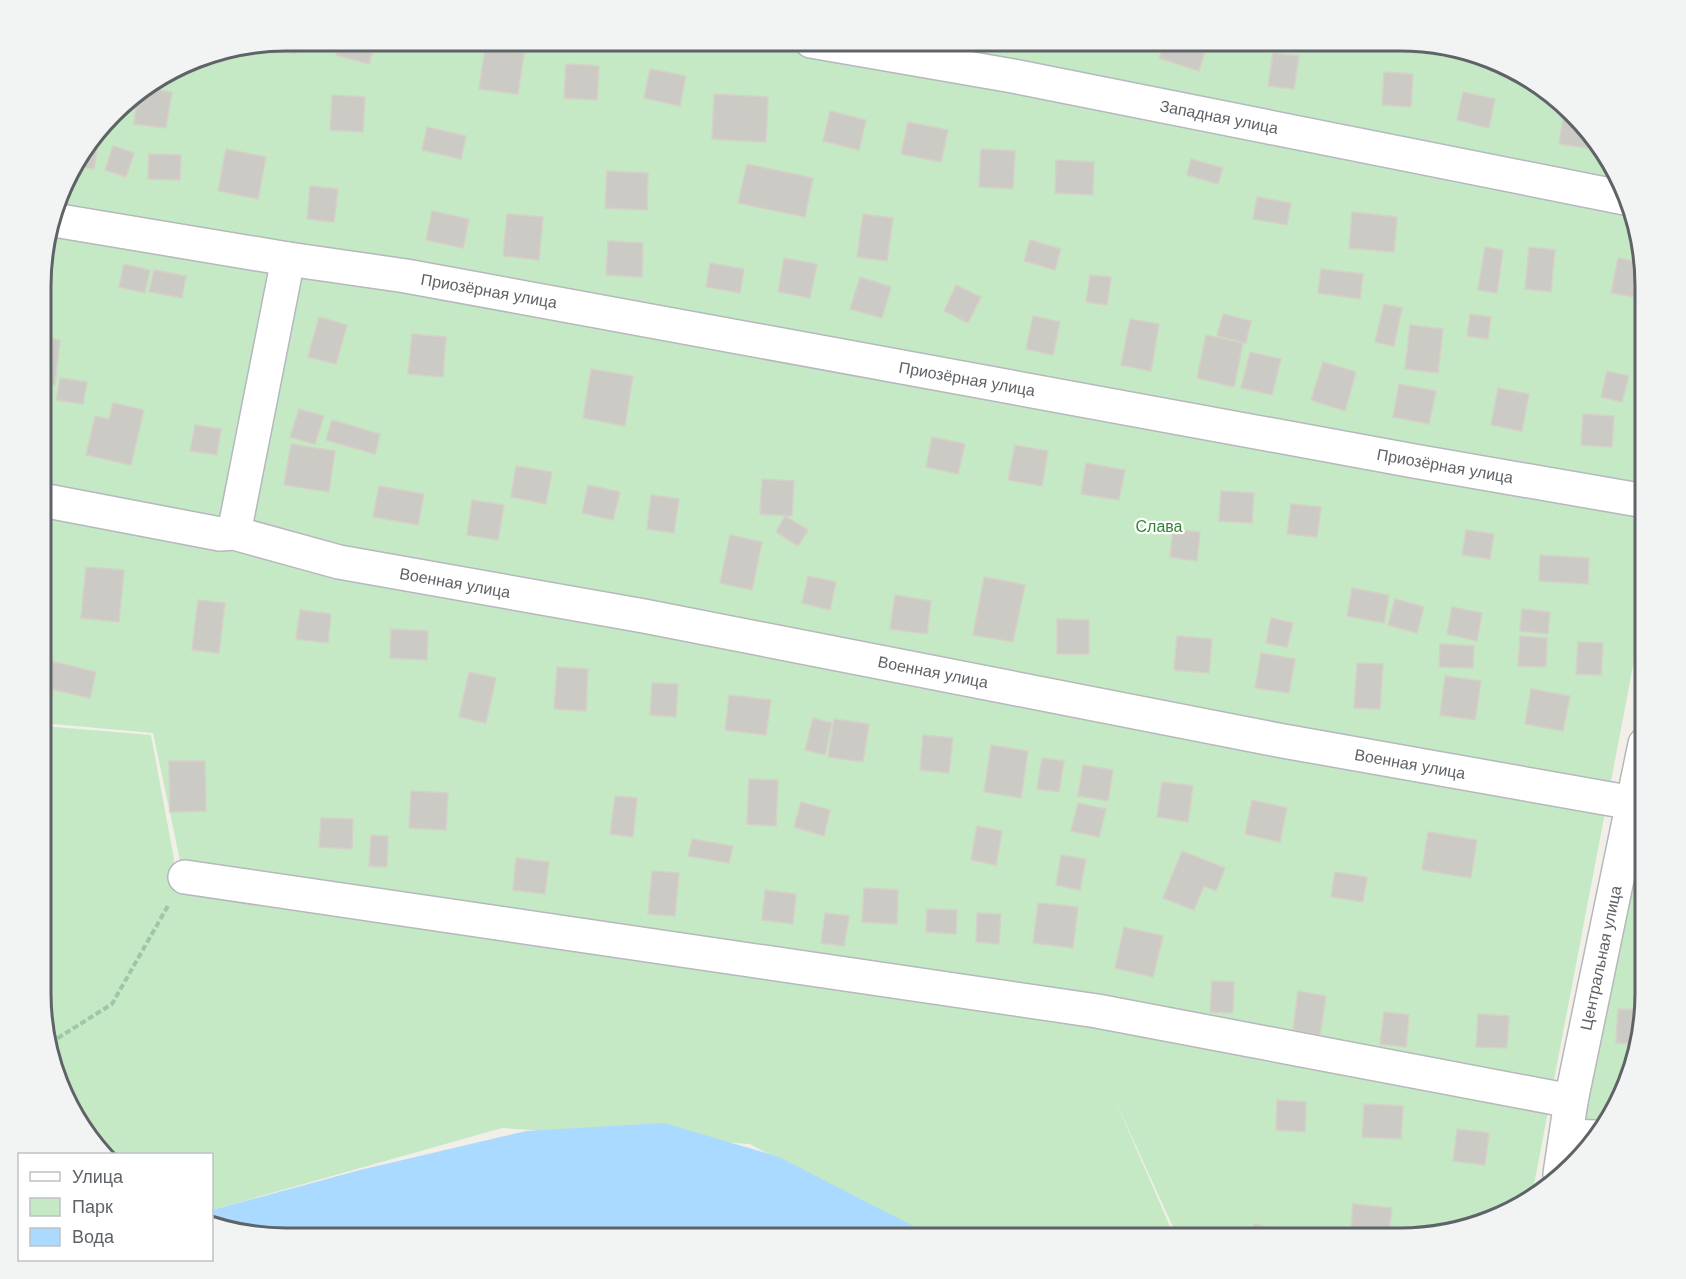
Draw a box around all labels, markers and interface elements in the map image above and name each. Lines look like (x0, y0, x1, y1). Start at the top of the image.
street label: Западная улица (1158, 97, 1280, 137)
street label: Приозёрная улица (420, 271, 559, 311)
street label: Приозёрная улица (898, 359, 1037, 399)
street label: Приозёрная улица (1376, 446, 1515, 486)
park label: Слава (1135, 518, 1183, 535)
street label: Военная улица (398, 565, 512, 601)
street label: Военная улица (876, 653, 990, 691)
street label: Военная улица (1353, 746, 1467, 782)
street label: Центральная улица (1577, 884, 1625, 1032)
legend (18, 1153, 213, 1261)
text: Улица (72, 1167, 124, 1187)
text: Парк (72, 1197, 113, 1217)
text: Вода (72, 1227, 115, 1247)

